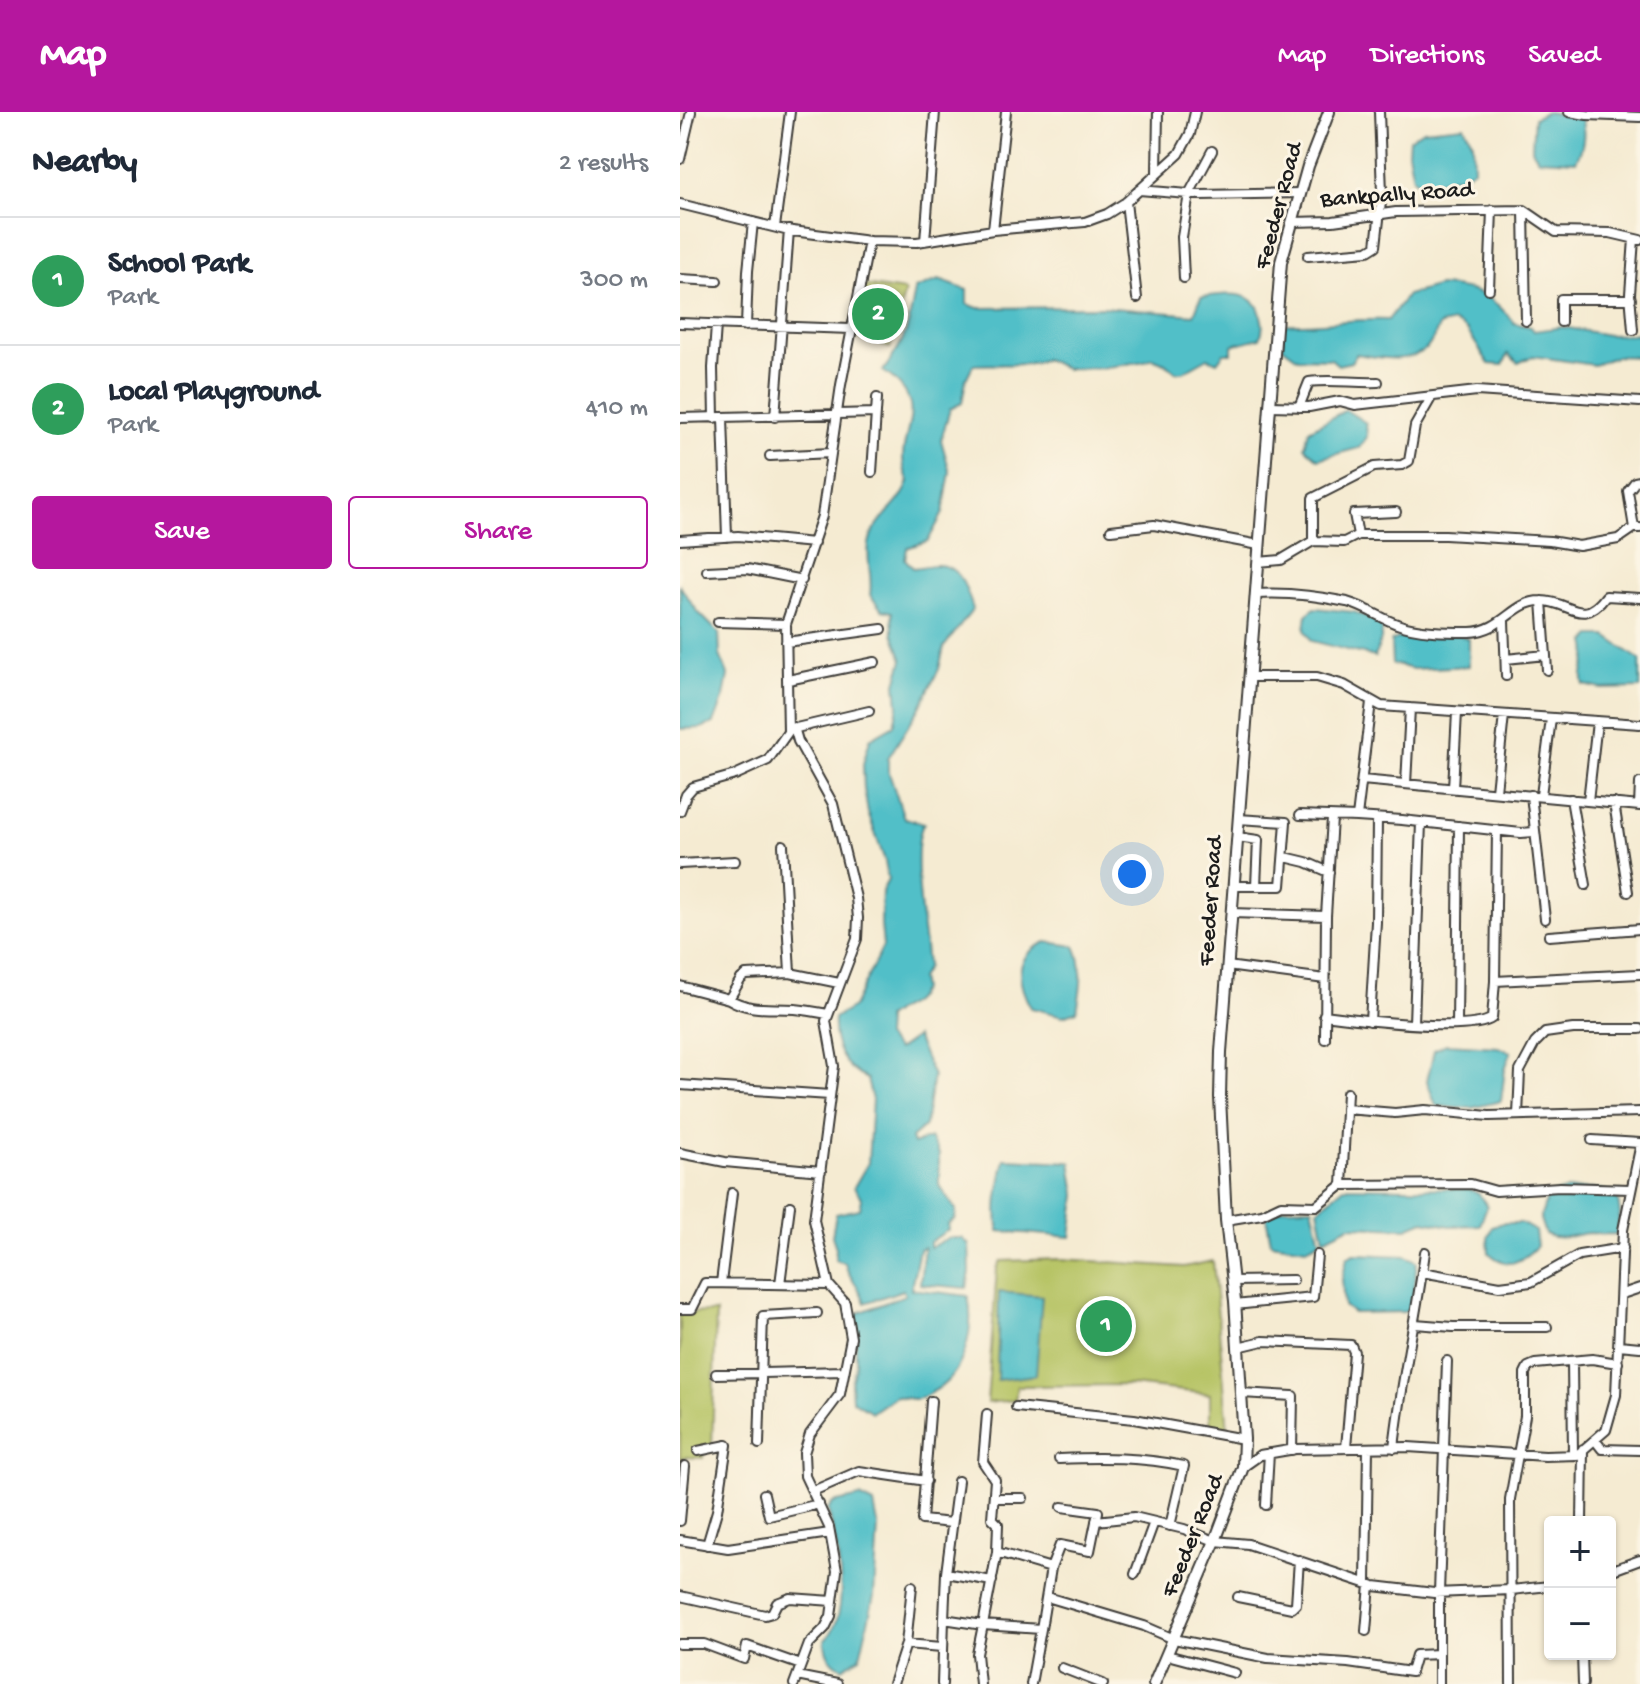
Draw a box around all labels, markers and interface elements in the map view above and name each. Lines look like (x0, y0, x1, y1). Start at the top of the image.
text: Map (40, 34, 106, 78)
text: Map (1278, 40, 1326, 73)
text: Directions (1370, 40, 1484, 73)
text: Saved (1528, 40, 1600, 73)
street label: Feeder Road (1249, 138, 1311, 274)
text: Nearby (32, 144, 137, 184)
text: 2 results (559, 149, 648, 180)
street label: Bankpally Road (1319, 176, 1476, 216)
text: School Park (108, 248, 250, 283)
text: 1 (53, 266, 63, 297)
text: 300 m (580, 266, 648, 297)
text: Park (108, 283, 158, 314)
pin: 2 (852, 284, 904, 344)
text: Local Playground (108, 376, 319, 411)
text: 2 (52, 394, 64, 425)
text: 410 m (586, 394, 648, 425)
text: Park (108, 411, 158, 442)
button: Save (32, 496, 332, 569)
button: Share (348, 496, 648, 569)
street label: Feeder Road (1193, 833, 1231, 968)
your location (1112, 854, 1152, 894)
pin: 1 (1080, 1296, 1132, 1356)
street label: Feeder Road (1156, 1468, 1233, 1603)
map controls (1544, 1516, 1616, 1660)
button: + (1544, 1516, 1616, 1588)
button: − (1544, 1588, 1616, 1660)

